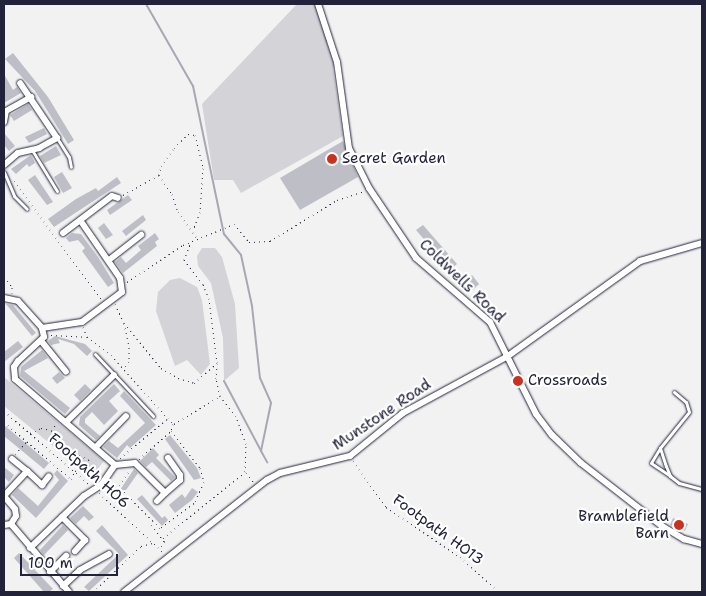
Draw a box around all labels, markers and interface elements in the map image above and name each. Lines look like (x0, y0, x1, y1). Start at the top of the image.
place label: Secret Garden (342, 150, 446, 168)
marker: Secret Garden (326, 153, 338, 165)
street label: Coldwells Road (415, 236, 509, 326)
place label: Crossroads (528, 372, 607, 390)
street label: Munstone Road (329, 375, 435, 455)
marker: Crossroads (512, 375, 524, 387)
street label: Footpath HO6 (45, 430, 133, 512)
street label: Footpath HO13 (389, 491, 487, 569)
place label: Bramblefield Barn (578, 507, 669, 542)
marker: Bramblefield Barn (673, 519, 685, 531)
scale bar (22, 544, 120, 576)
text: 100 m (28, 553, 73, 573)

